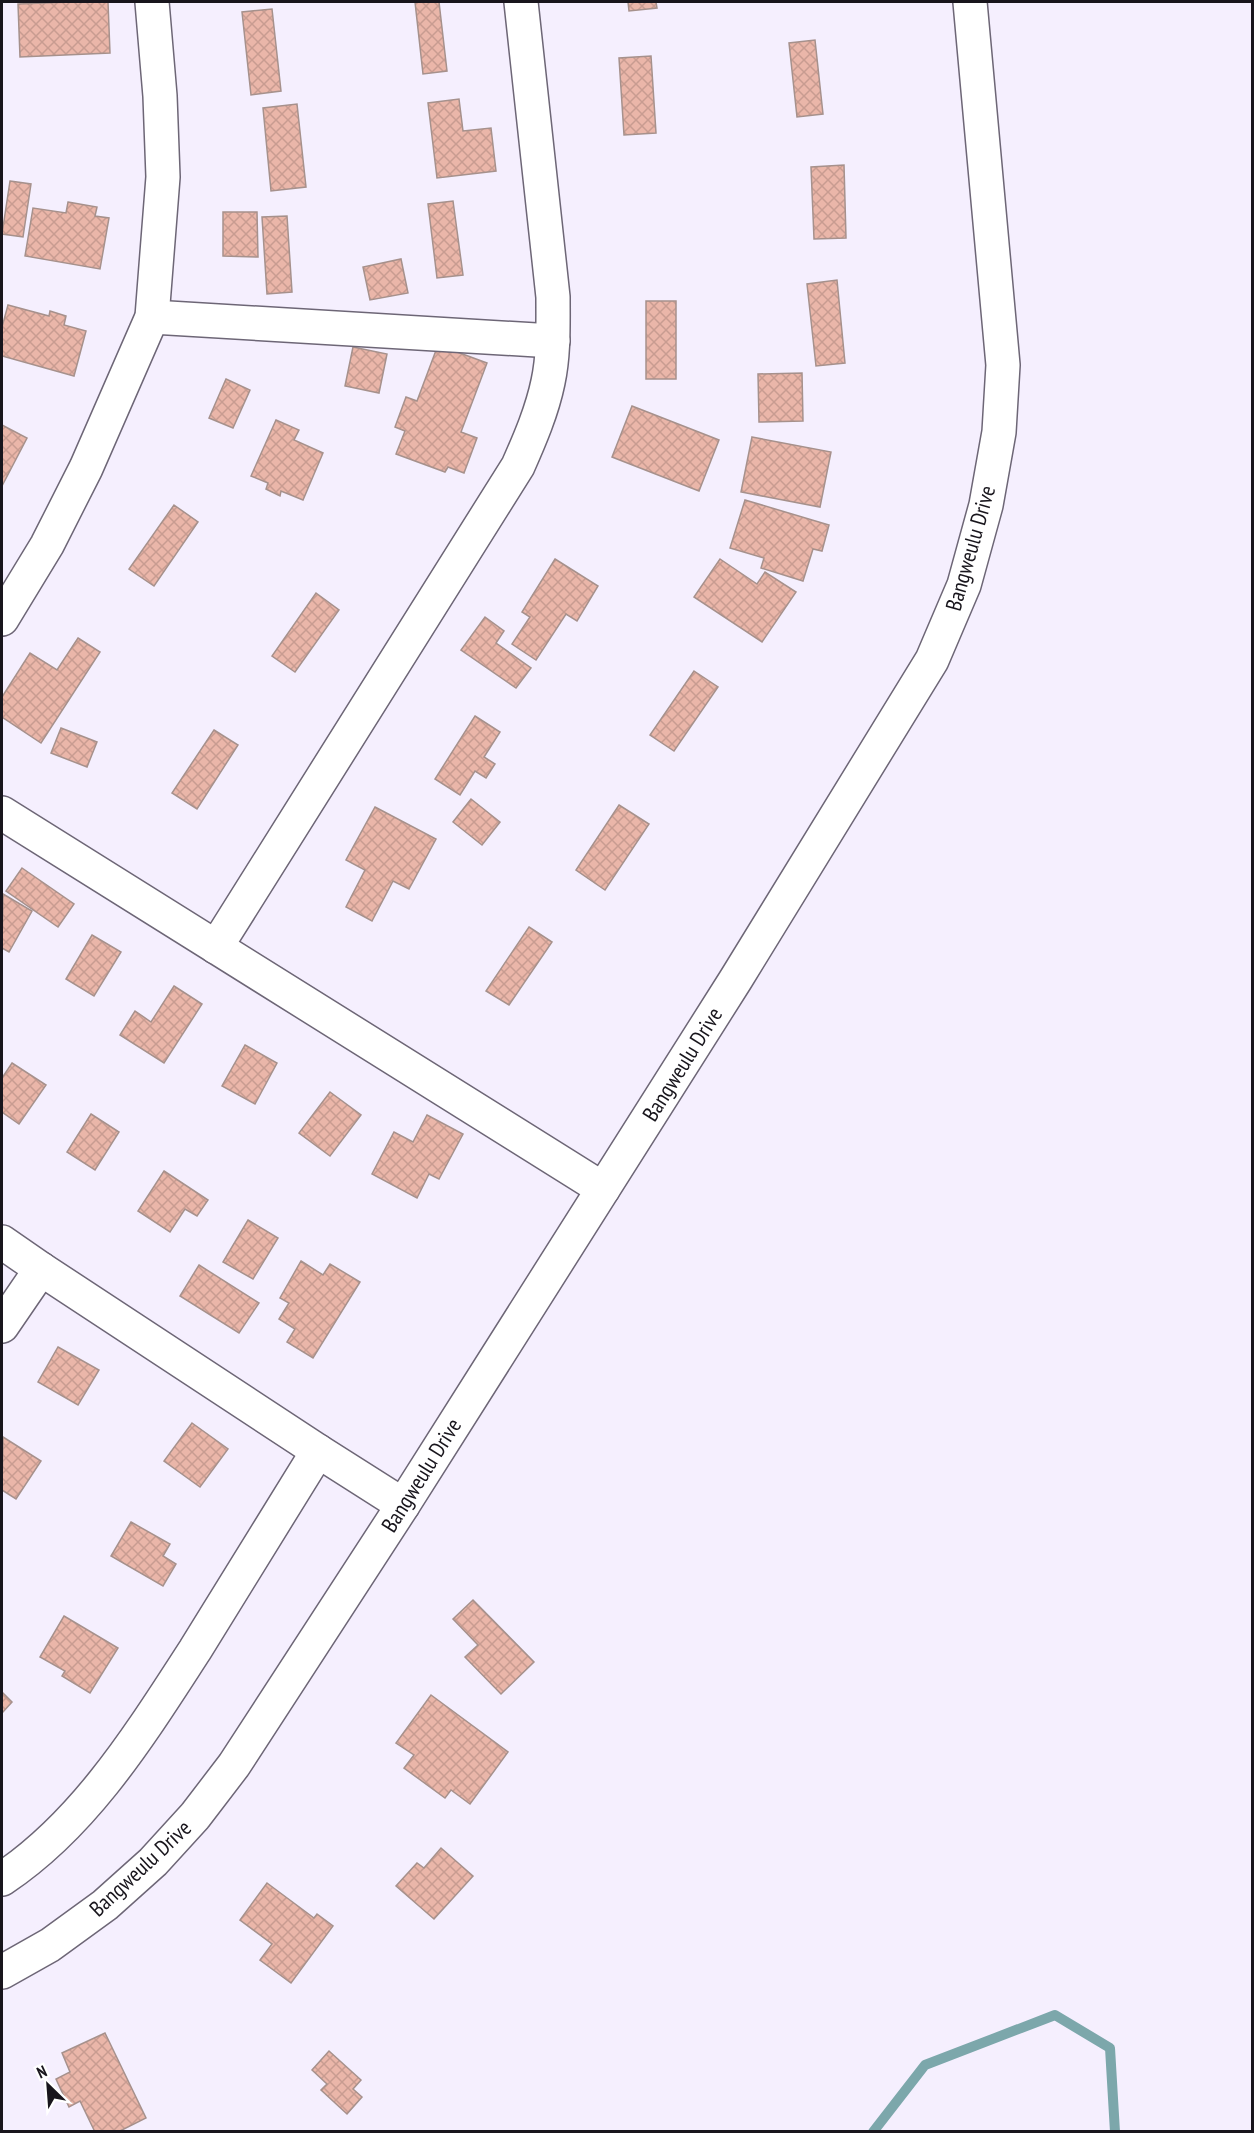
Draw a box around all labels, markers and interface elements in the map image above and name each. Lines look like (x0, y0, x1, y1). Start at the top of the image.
street label: Bangweulu Drive (939, 482, 1001, 614)
street label: Bangweulu Drive (636, 1002, 728, 1126)
street label: Bangweulu Drive (375, 1413, 467, 1537)
street label: Bangweulu Drive (83, 1814, 197, 1922)
north arrow (18, 2055, 78, 2115)
text: N (34, 2061, 50, 2082)

